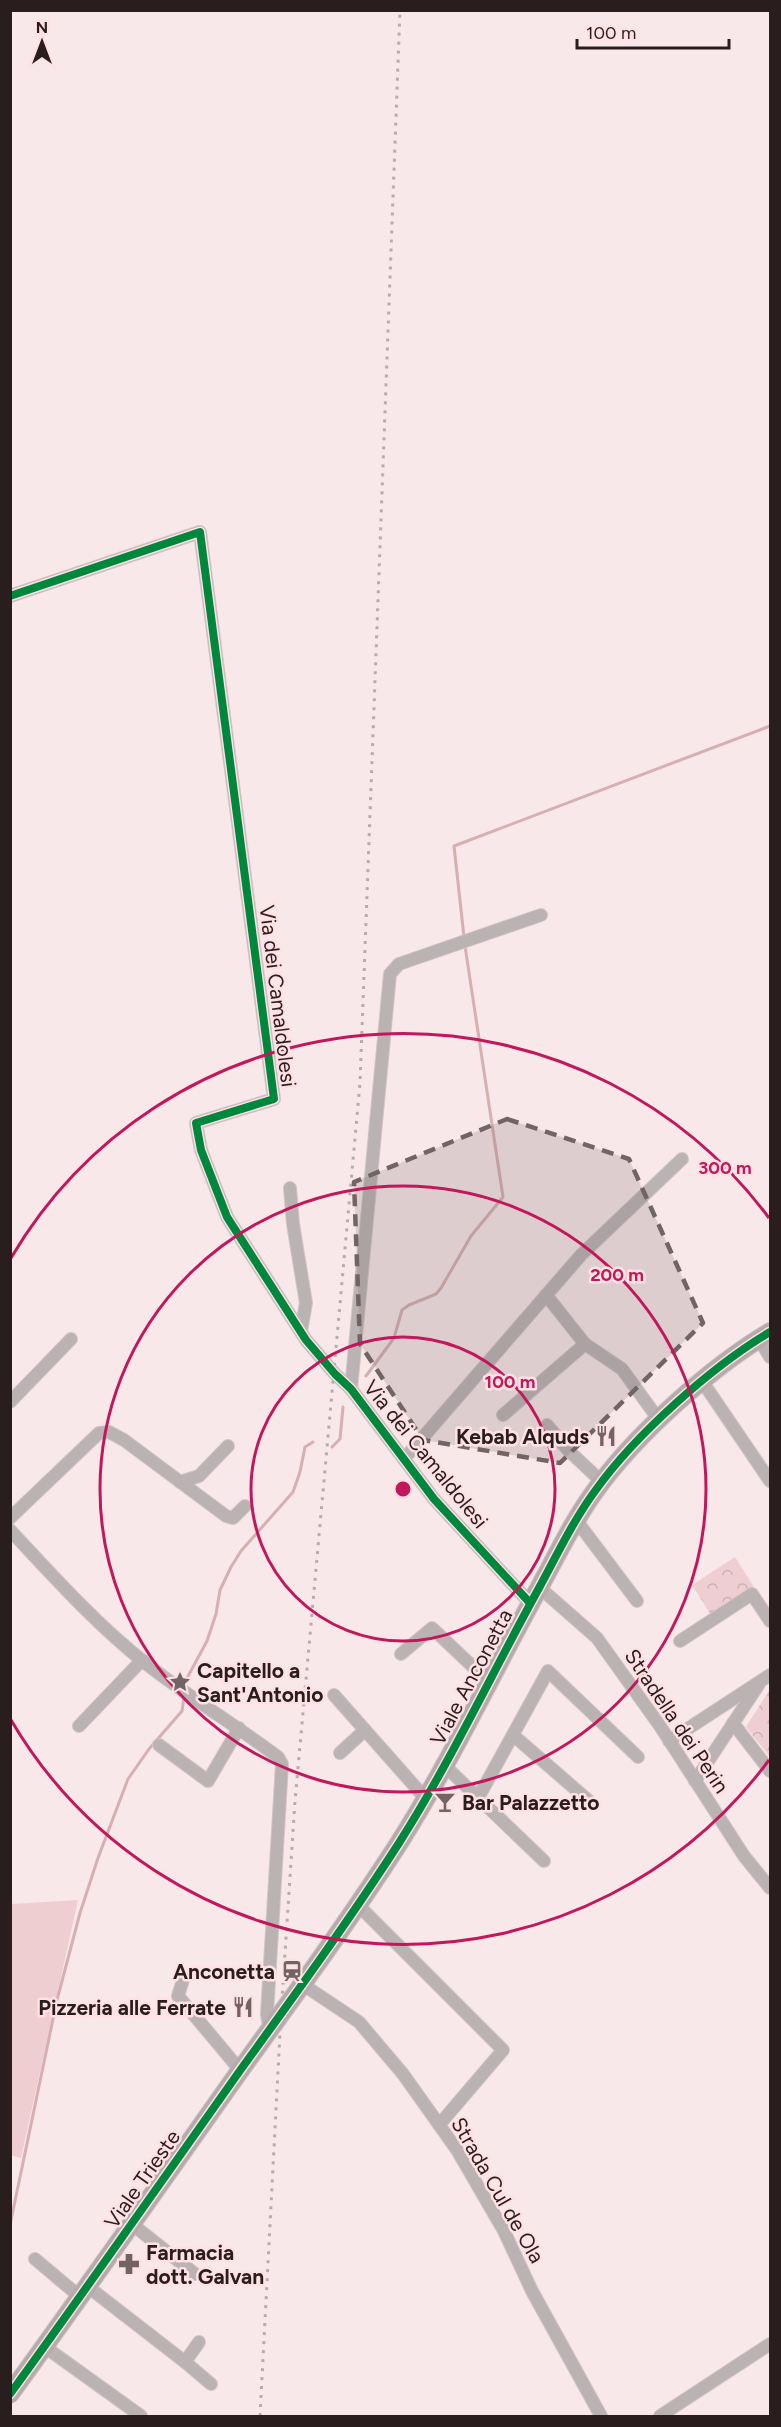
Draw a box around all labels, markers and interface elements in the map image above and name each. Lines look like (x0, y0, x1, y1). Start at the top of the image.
north arrow (12, 12, 72, 72)
scale bar (577, 12, 728, 50)
text: N (36, 18, 48, 37)
text: 100 m (586, 22, 636, 44)
street label: Via dei Camaldolesi (254, 903, 302, 1089)
text: 300 m (698, 1157, 752, 1179)
text: 200 m (590, 1264, 644, 1286)
text: 100 m (485, 1371, 535, 1393)
street label: Via dei Camaldolesi (359, 1375, 493, 1533)
place label: Kebab Alquds (456, 1424, 589, 1449)
restaurant icon: Kebab Alquds (594, 1424, 618, 1448)
centre of rings (393, 1479, 413, 1499)
street label: Viale Anconetta (425, 1605, 517, 1749)
street label: Stradella dei Perin (620, 1644, 734, 1798)
place label: Capitello a Sant'Antonio (197, 1658, 323, 1707)
place icon: Capitello a Sant'Antonio (168, 1670, 192, 1694)
bar icon: Bar Palazzetto (433, 1790, 457, 1814)
place label: Bar Palazzetto (462, 1790, 600, 1815)
place label: Anconetta (173, 1959, 275, 1984)
station icon: Anconetta (280, 1959, 304, 1983)
place label: Pizzeria alle Ferrate (38, 1995, 226, 2020)
restaurant icon: Pizzeria alle Ferrate (231, 1995, 255, 2019)
street label: Strada Cul de Ola (446, 2113, 550, 2267)
street label: Viale Trieste (99, 2125, 185, 2233)
place label: Farmacia dott. Galvan (146, 2240, 264, 2289)
pharmacy icon: Farmacia dott. Galvan (117, 2252, 141, 2276)

